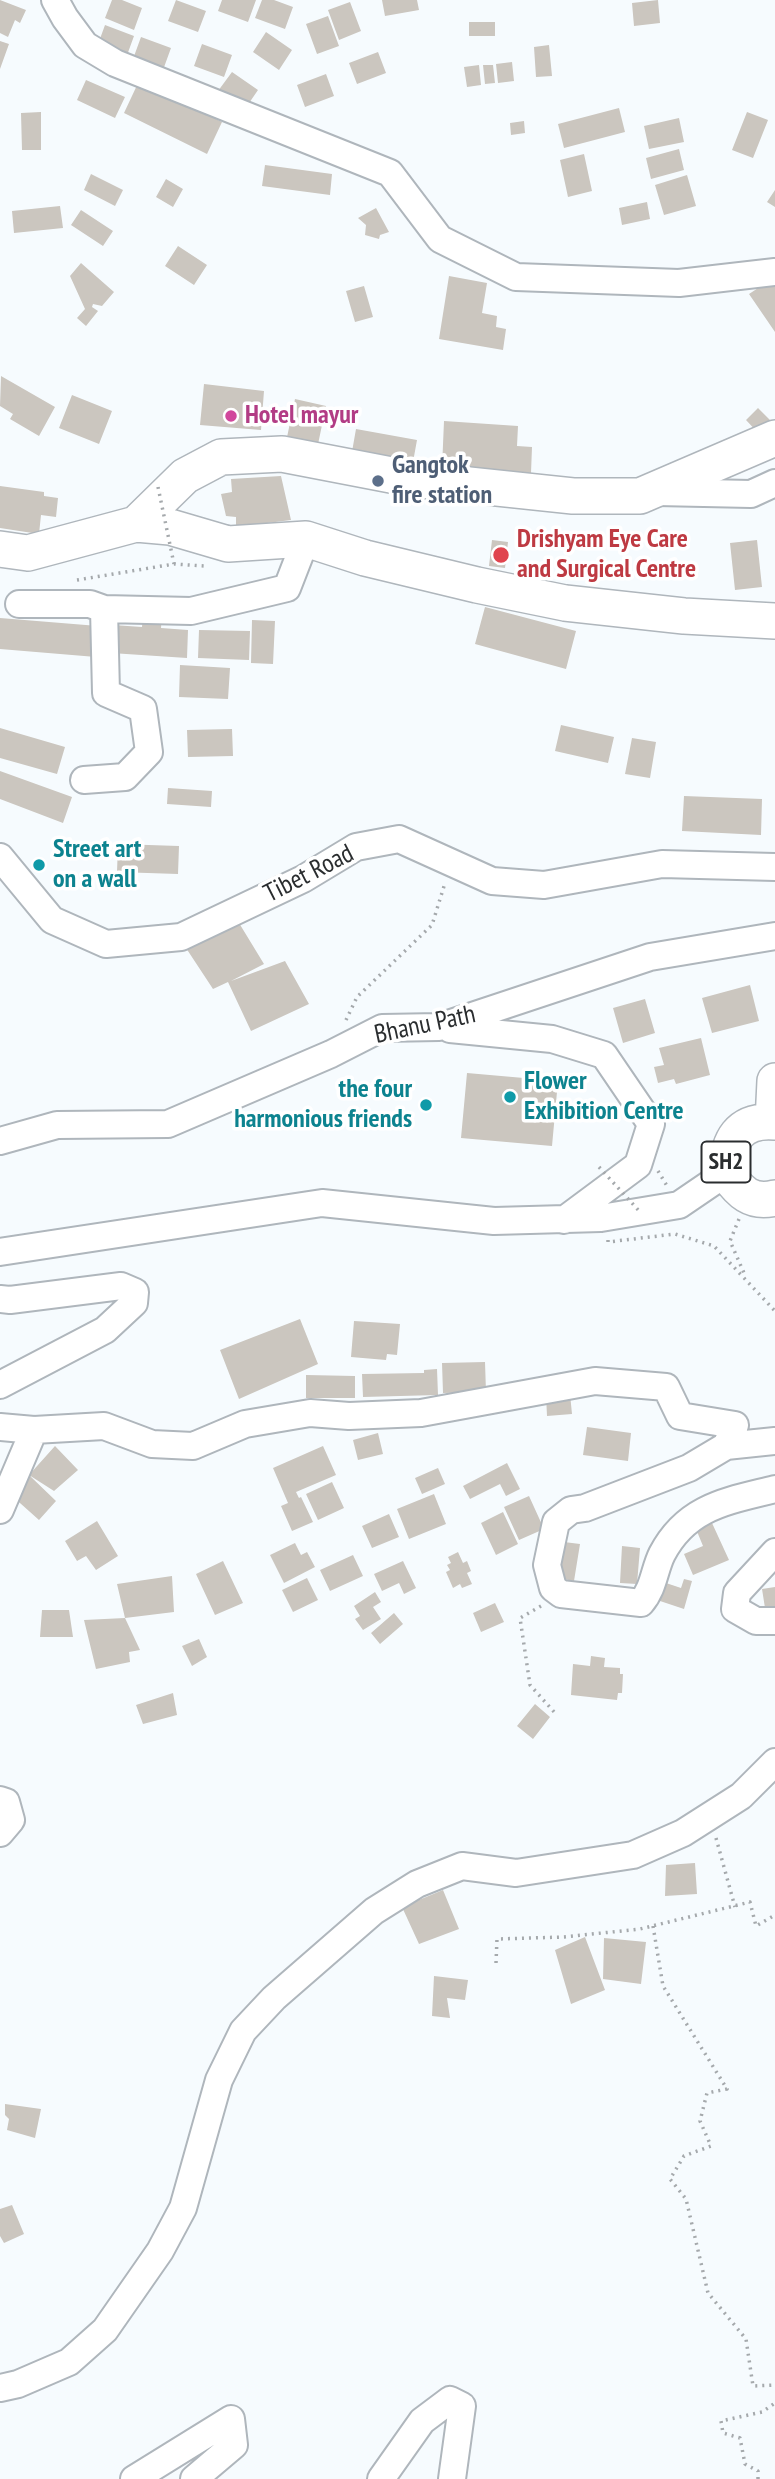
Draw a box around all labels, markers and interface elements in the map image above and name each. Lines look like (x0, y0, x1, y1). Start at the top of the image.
place label: Hotel mayur (245, 400, 358, 432)
marker: Hotel mayur (223, 408, 239, 424)
place label: Gangtok fire station (392, 450, 492, 512)
marker: Gangtok fire station (370, 473, 386, 489)
place label: Drishyam Eye Care and Surgical Centre (517, 524, 696, 586)
marker: Drishyam Eye Care and Surgical Centre (491, 545, 511, 565)
place label: Street art on a wall (53, 834, 141, 896)
street label: Tibet Road (259, 838, 359, 910)
marker: Street art on a wall (31, 857, 47, 873)
street label: Bhanu Path (372, 999, 478, 1051)
place label: Flower Exhibition Centre (524, 1066, 684, 1128)
place label: the four harmonious friends (234, 1074, 412, 1136)
marker: Flower Exhibition Centre (502, 1089, 518, 1105)
marker: the four harmonious friends (418, 1097, 434, 1113)
road number: SH2 (702, 1142, 750, 1182)

